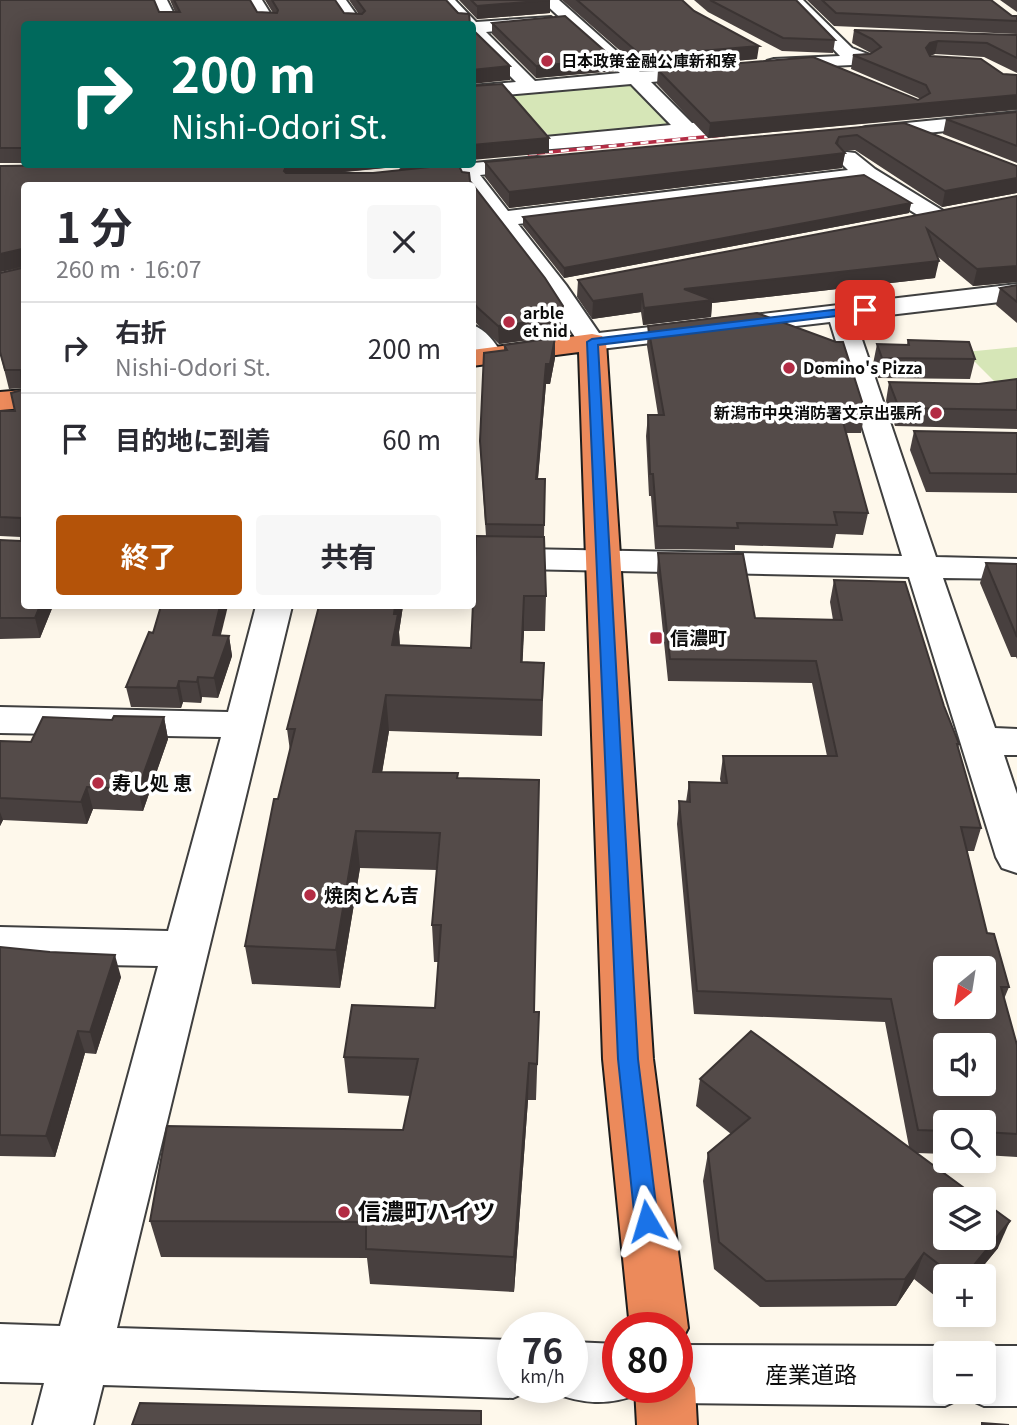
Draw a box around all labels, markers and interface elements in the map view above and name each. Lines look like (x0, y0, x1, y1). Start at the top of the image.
text: 200 m (171, 36, 316, 107)
place label: 日本政策金融公庫新和寮 (561, 48, 737, 72)
icon: right (56, 49, 147, 140)
marker: 日本政策金融公庫新和寮 (539, 53, 555, 69)
text: Nishi-Odori St. (171, 102, 388, 148)
text: 1 分 (56, 194, 132, 255)
button: close (367, 205, 441, 279)
text: 260 m · 16:07 (56, 251, 201, 285)
pin (835, 280, 895, 340)
icon: arrive (846, 291, 884, 329)
place label: arble et nid (523, 300, 568, 342)
text: 右折 (115, 312, 167, 349)
marker: arble et nid (501, 314, 517, 330)
icon: right (56, 329, 94, 367)
text: 200 m (368, 329, 441, 366)
text: Nishi-Odori St. (115, 349, 271, 383)
place label: Domino's Pizza (803, 355, 923, 379)
marker: Domino's Pizza (781, 360, 797, 376)
place label: 新潟市中央消防署文京出張所 (714, 400, 922, 424)
marker: 新潟市中央消防署文京出張所 (928, 405, 944, 421)
icon: arrive (56, 420, 94, 458)
text: 目的地に到着 (115, 420, 271, 457)
text: 60 m (382, 420, 441, 457)
button: 終了 (56, 515, 242, 595)
button: 共有 (256, 515, 441, 595)
place label: 信濃町 (670, 623, 727, 650)
marker: 信濃町 (648, 630, 664, 646)
place label: 寿し処 恵 (112, 768, 192, 795)
marker: 寿し処 恵 (90, 775, 106, 791)
place label: 焼肉とん吉 (324, 880, 419, 907)
marker: 焼肉とん吉 (302, 887, 318, 903)
north arrow (933, 956, 996, 1018)
map controls (933, 956, 996, 1404)
button: sound (933, 1033, 996, 1096)
button: search (933, 1110, 996, 1173)
position arrow (610, 1184, 684, 1258)
button: layers (933, 1187, 996, 1250)
place label: 信濃町ハイツ (358, 1193, 496, 1227)
marker: 信濃町ハイツ (336, 1204, 352, 1220)
button: + (933, 1264, 996, 1327)
speed limit sign: 80 (602, 1312, 693, 1403)
text: 76 (522, 1323, 563, 1374)
button: − (933, 1341, 996, 1404)
street label: 産業道路 (765, 1356, 857, 1390)
text: km/h (520, 1362, 565, 1388)

